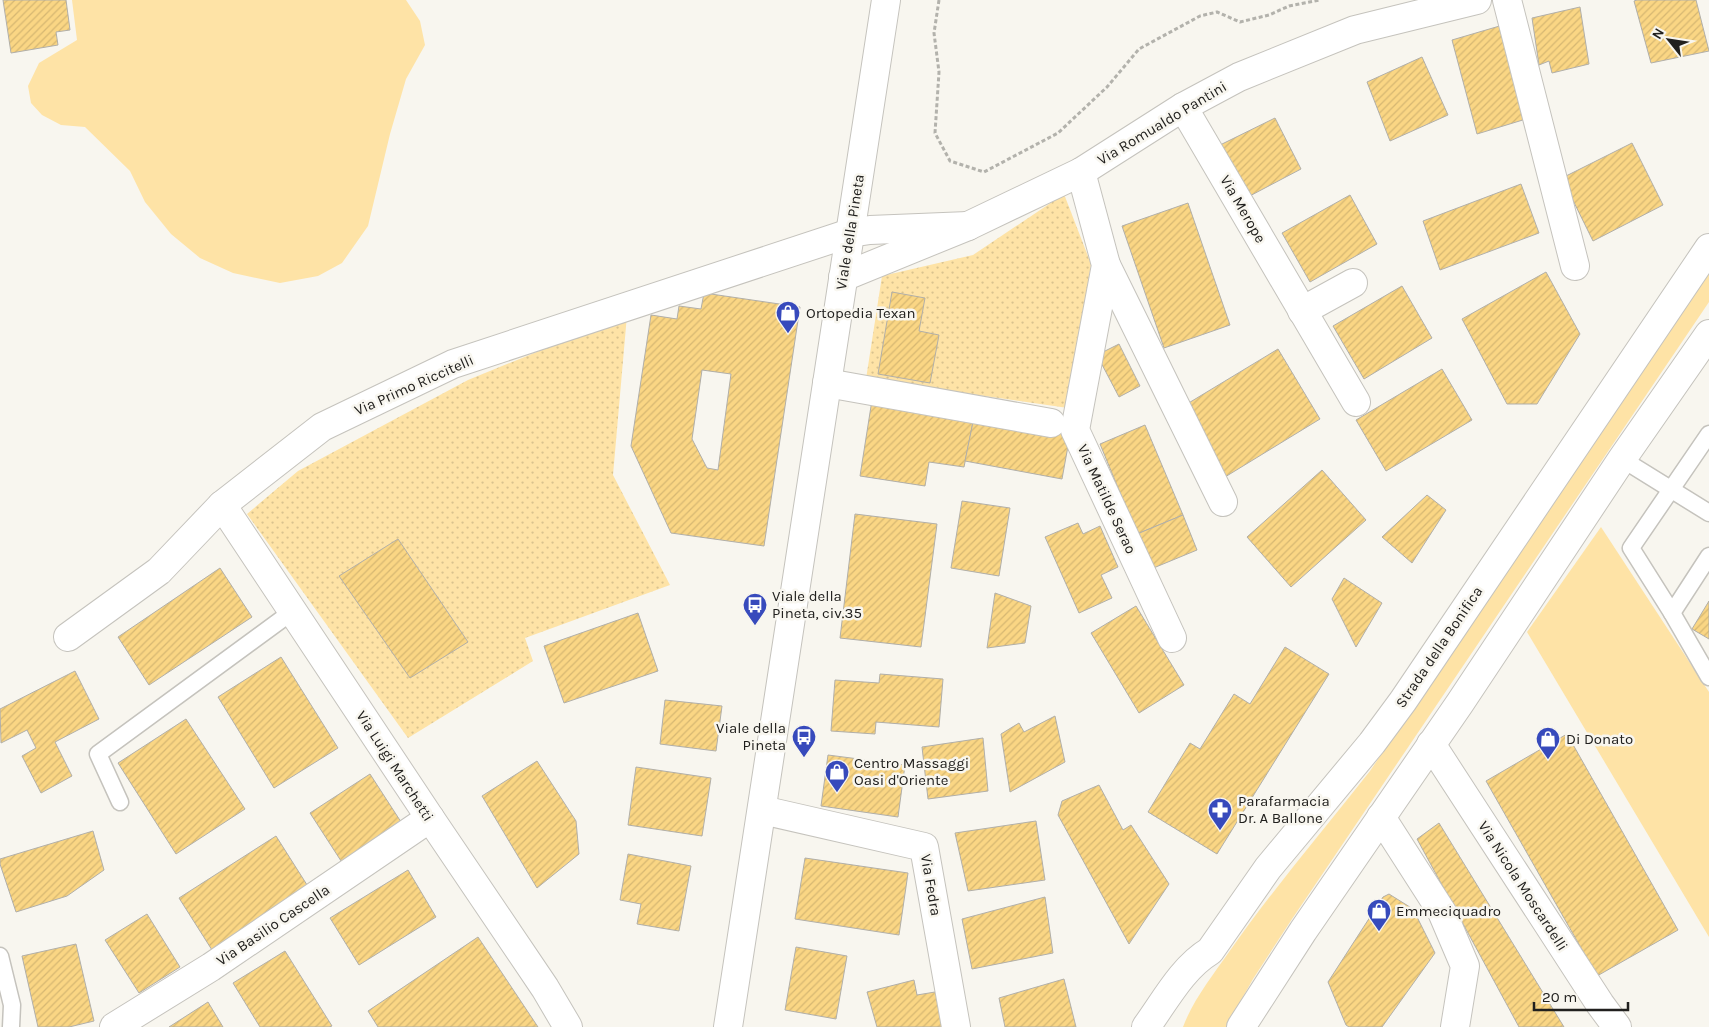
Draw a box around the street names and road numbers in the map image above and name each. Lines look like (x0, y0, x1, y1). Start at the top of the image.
street label: Via Romualdo Pantini (1094, 77, 1230, 169)
street label: Via Merope (1216, 172, 1270, 246)
street label: Viale della Pineta (832, 173, 868, 291)
street label: Via Primo Riccitelli (352, 351, 476, 419)
street label: Via Matilde Serao (1074, 441, 1140, 557)
street label: Strada della Bonifica (1392, 583, 1486, 711)
street label: Via Luigi Marchetti (352, 707, 438, 825)
street label: Via Nicola Moscardelli (1474, 818, 1572, 954)
street label: Via Fedra (917, 853, 945, 917)
street label: Via Basilio Cascella (213, 880, 333, 970)

